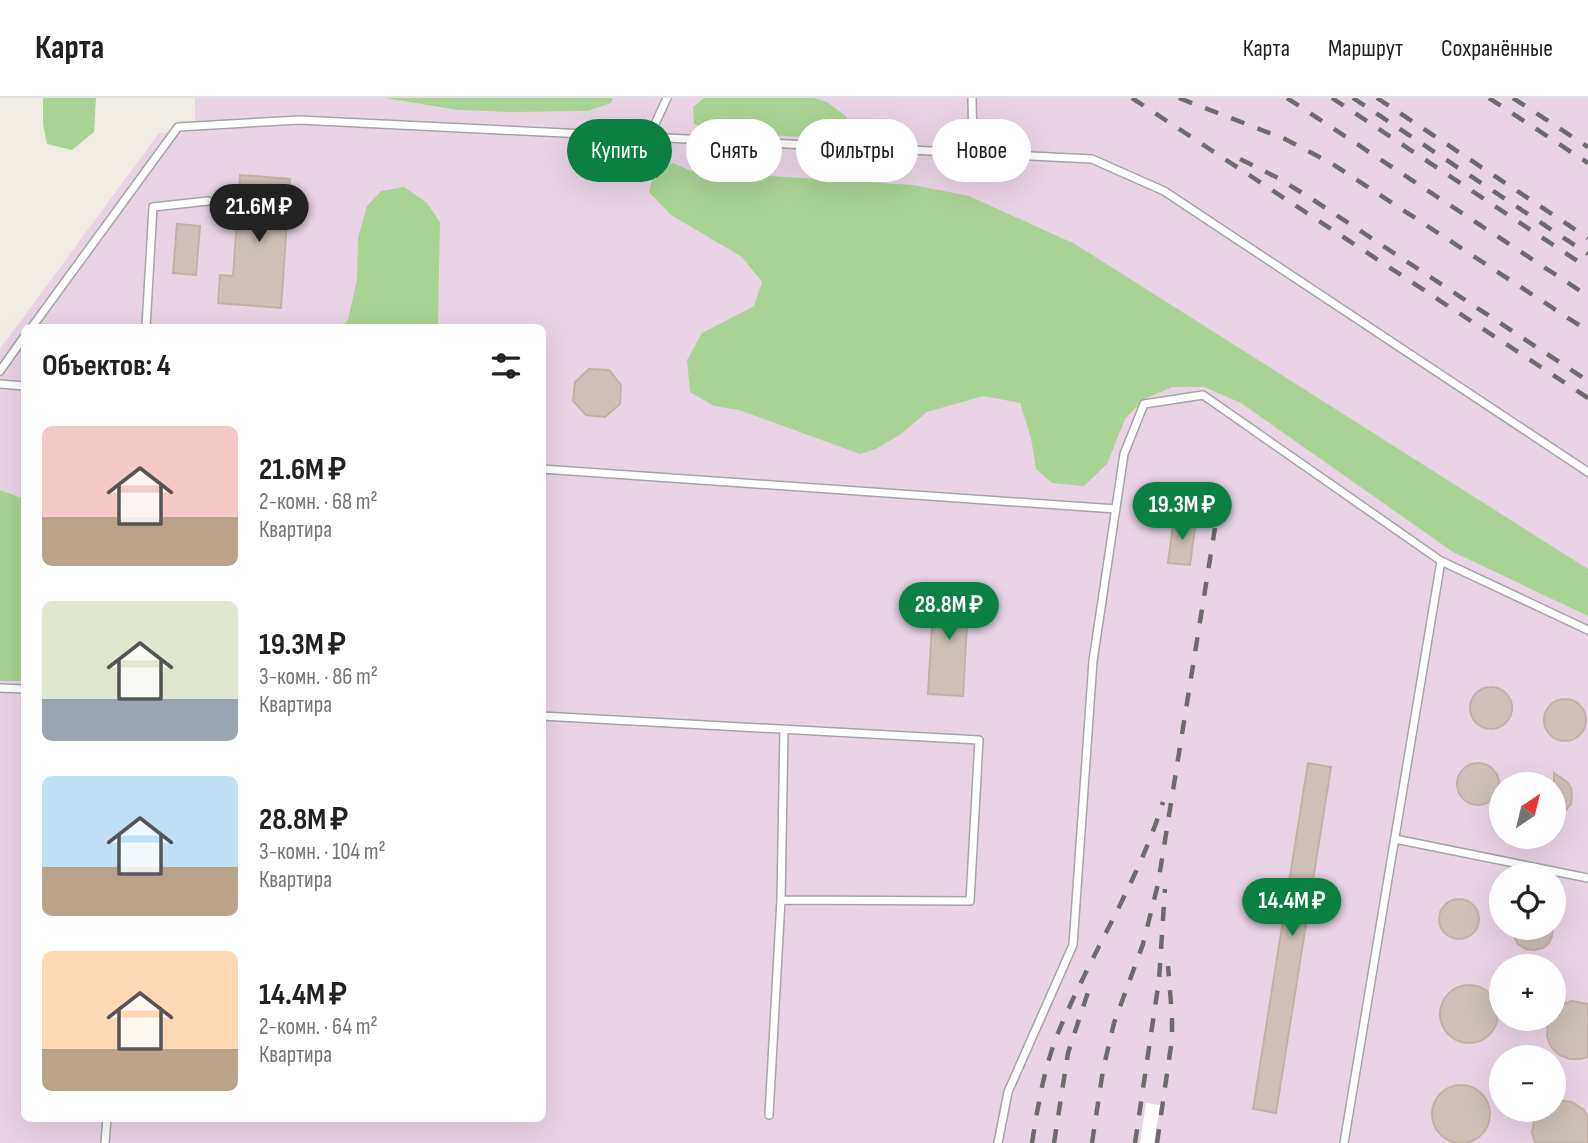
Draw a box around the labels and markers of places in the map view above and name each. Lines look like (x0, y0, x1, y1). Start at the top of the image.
pin: 21.6M ₽ (194, 184, 324, 244)
pin: 19.3M ₽ (1117, 482, 1247, 542)
pin: 28.8M ₽ (884, 582, 1014, 642)
pin: 14.4M ₽ (1227, 878, 1357, 938)

